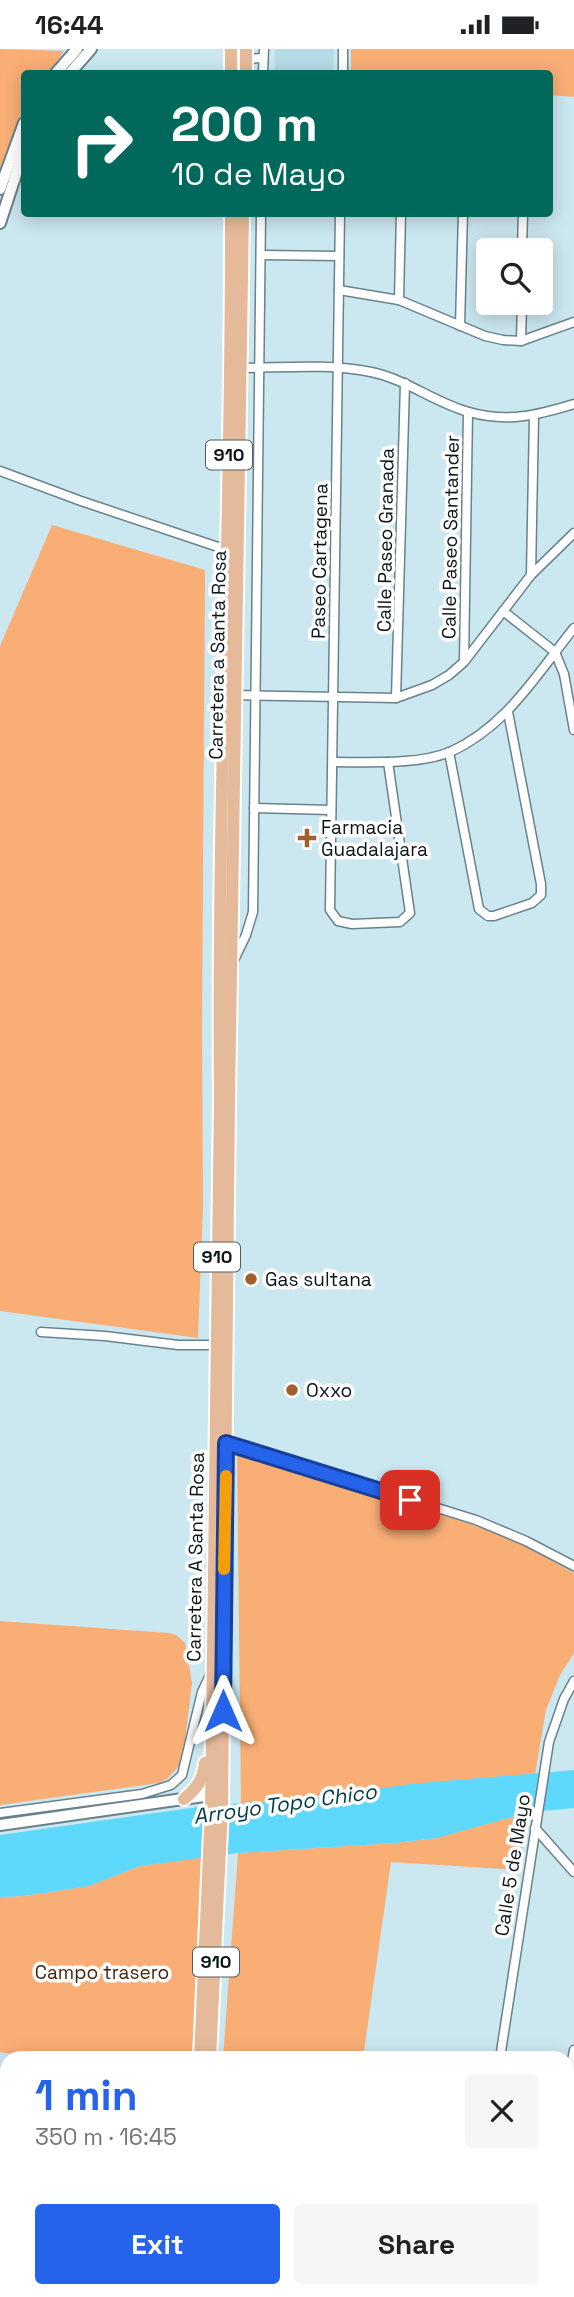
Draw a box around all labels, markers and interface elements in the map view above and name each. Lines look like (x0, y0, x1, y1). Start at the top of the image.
text: 16:44 (35, 8, 104, 42)
text: 200 m (171, 93, 318, 155)
icon: right (56, 98, 147, 189)
text: 10 de Mayo (171, 154, 346, 194)
map controls (476, 238, 553, 315)
button: search (476, 238, 553, 315)
street label: Calle Paseo Santander (436, 435, 465, 639)
road number: 910 (206, 441, 252, 469)
street label: Calle Paseo Granada (371, 448, 400, 632)
street label: Paseo Cartagena (306, 483, 333, 639)
street label: Carretera a Santa Rosa (203, 550, 232, 760)
place label: Farmacia Guadalajara (321, 815, 428, 862)
marker: Farmacia Guadalajara (299, 830, 315, 846)
road number: 910 (194, 1243, 240, 1272)
place label: Gas sultana (265, 1267, 372, 1292)
marker: Gas sultana (243, 1271, 259, 1287)
place label: Oxxo (306, 1378, 352, 1403)
marker: Oxxo (284, 1382, 300, 1398)
street label: Carretera A Santa Rosa (181, 1452, 210, 1662)
pin (380, 1470, 440, 1530)
icon: arrive (391, 1481, 429, 1519)
position arrow (186, 1674, 260, 1748)
water label: Arroyo Topo Chico (192, 1777, 379, 1830)
street label: Calle 5 de Mayo (489, 1792, 536, 1938)
road number: 910 (193, 1947, 239, 1976)
park label: Campo trasero (35, 1960, 169, 1985)
text: 1 min (35, 2069, 138, 2122)
button: close (465, 2074, 539, 2148)
text: 350 m · 16:45 (35, 2122, 177, 2152)
button: Exit (35, 2204, 280, 2284)
button: Share (294, 2204, 539, 2284)

